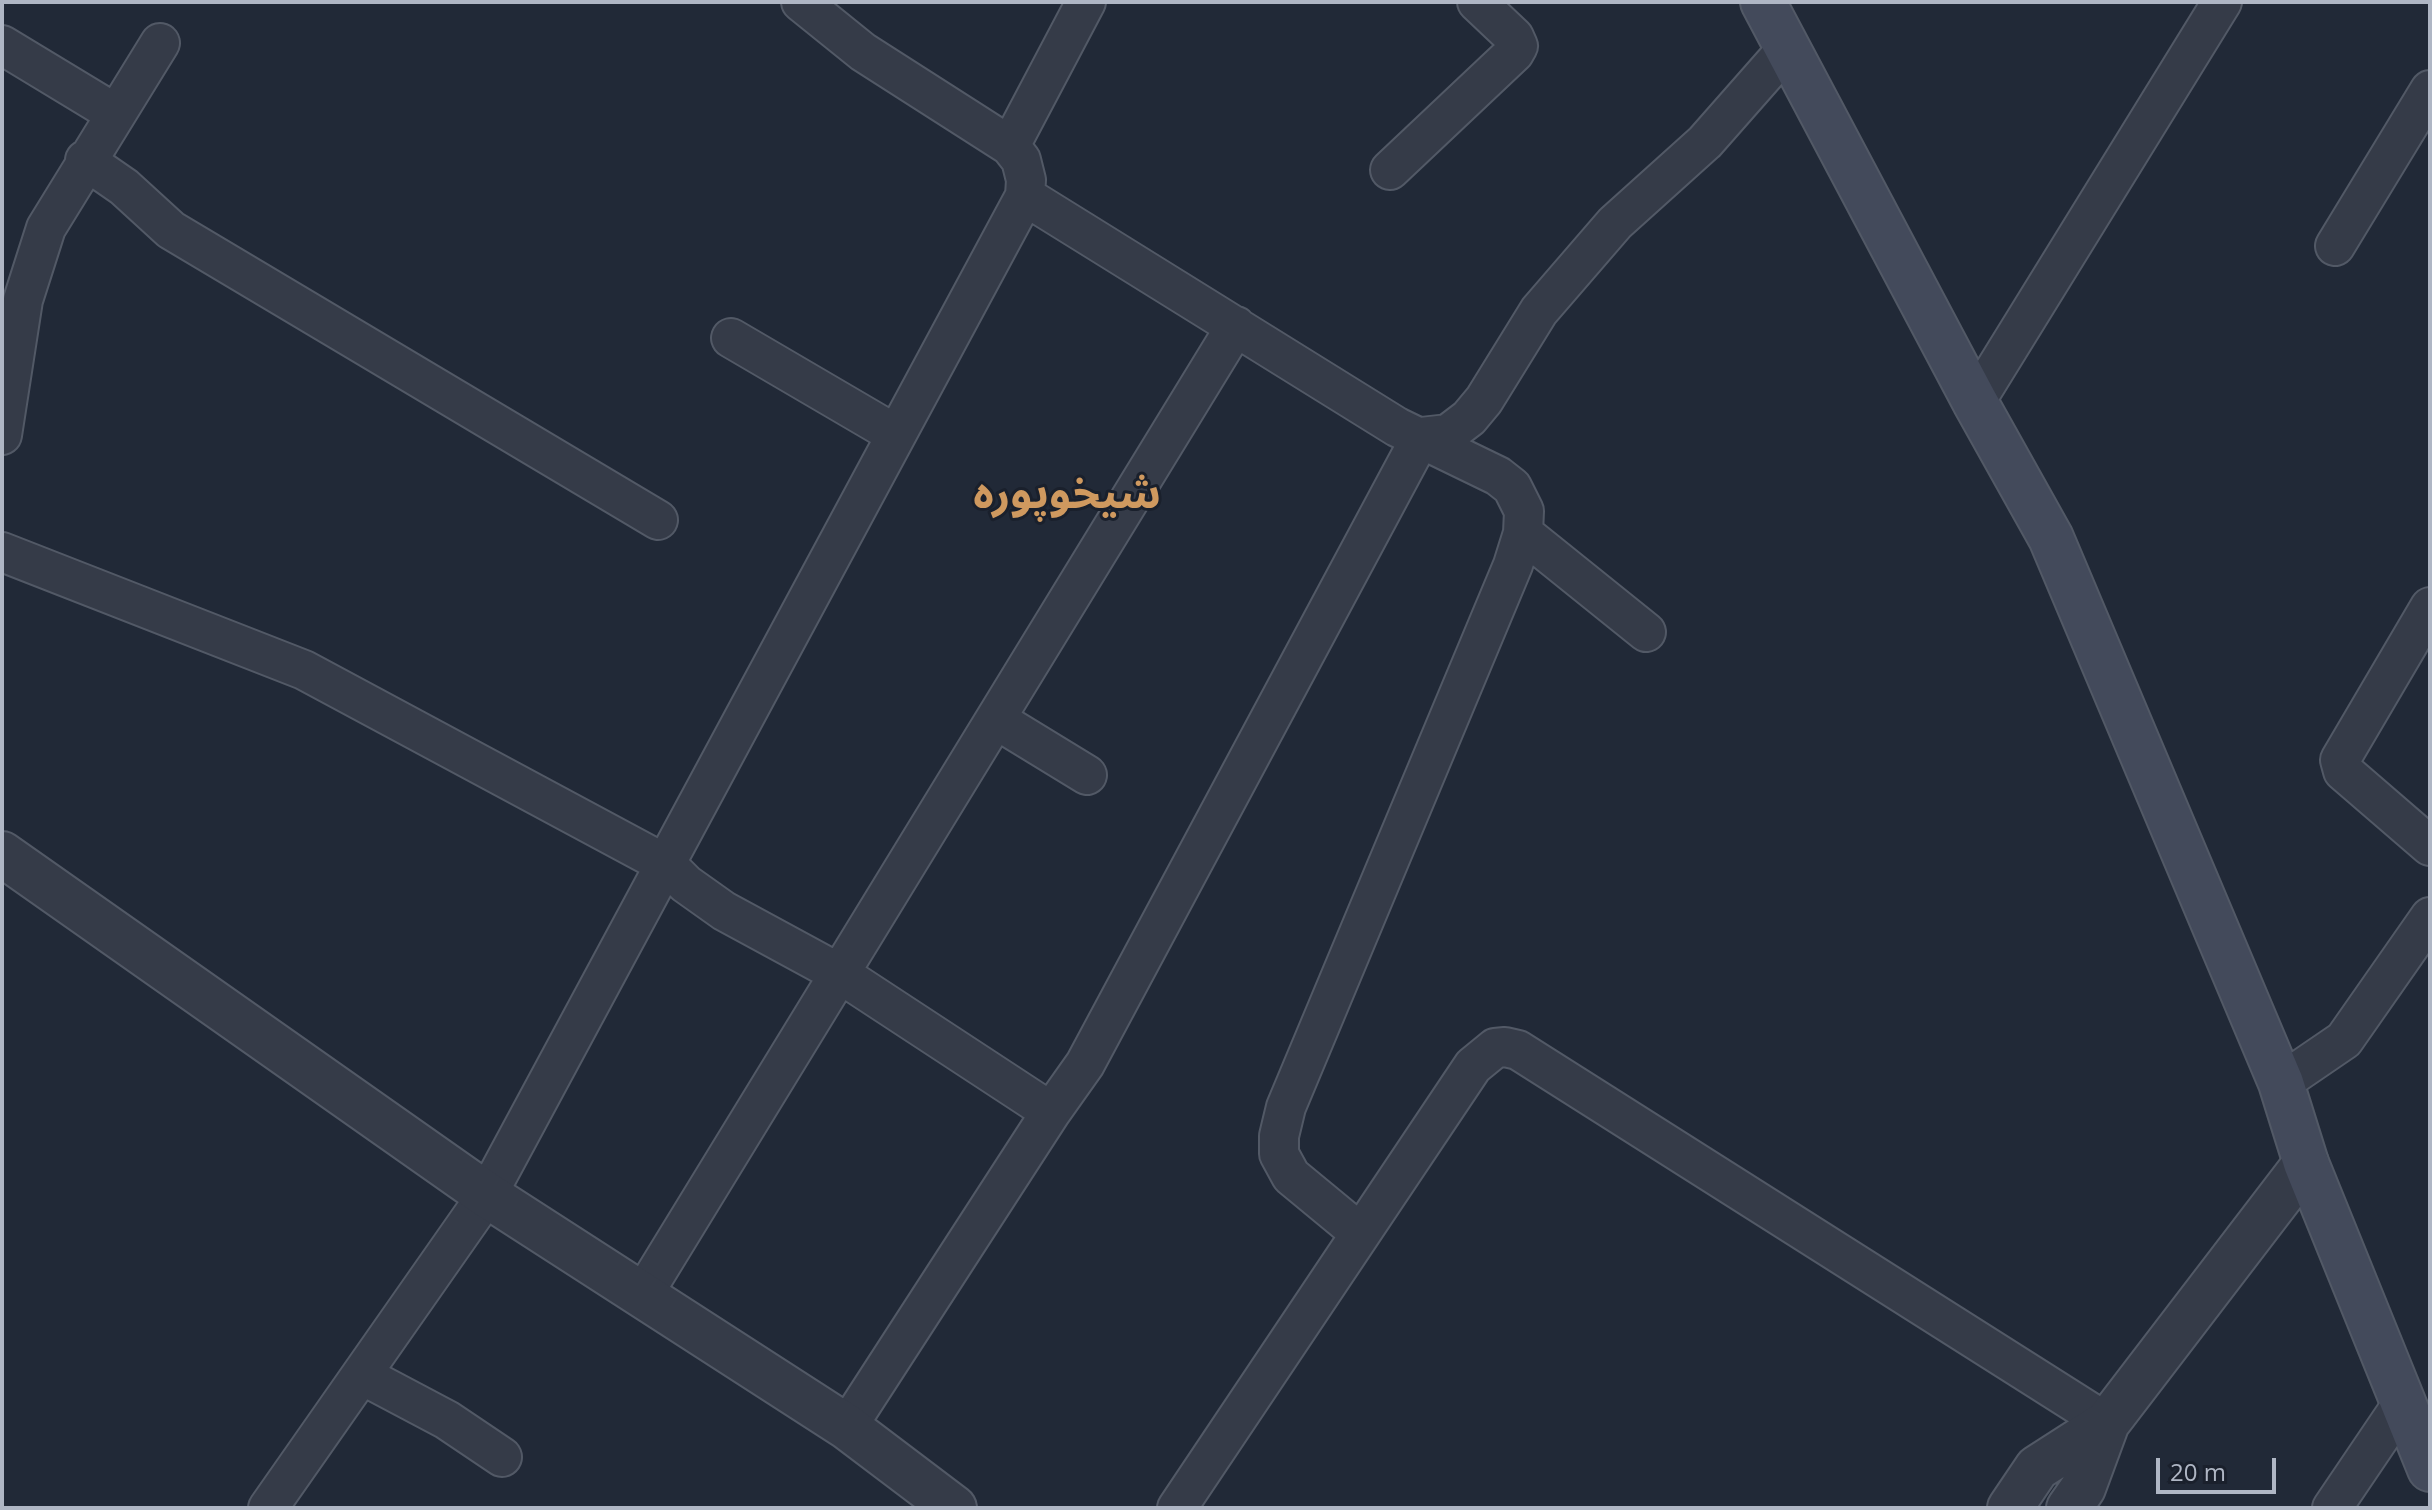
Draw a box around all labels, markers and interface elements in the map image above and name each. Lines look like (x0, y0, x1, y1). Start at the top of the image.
district label: شیخوپورہ (973, 469, 1161, 521)
scale bar (2160, 1442, 2280, 1492)
text: 20 m (2170, 1455, 2226, 1488)

